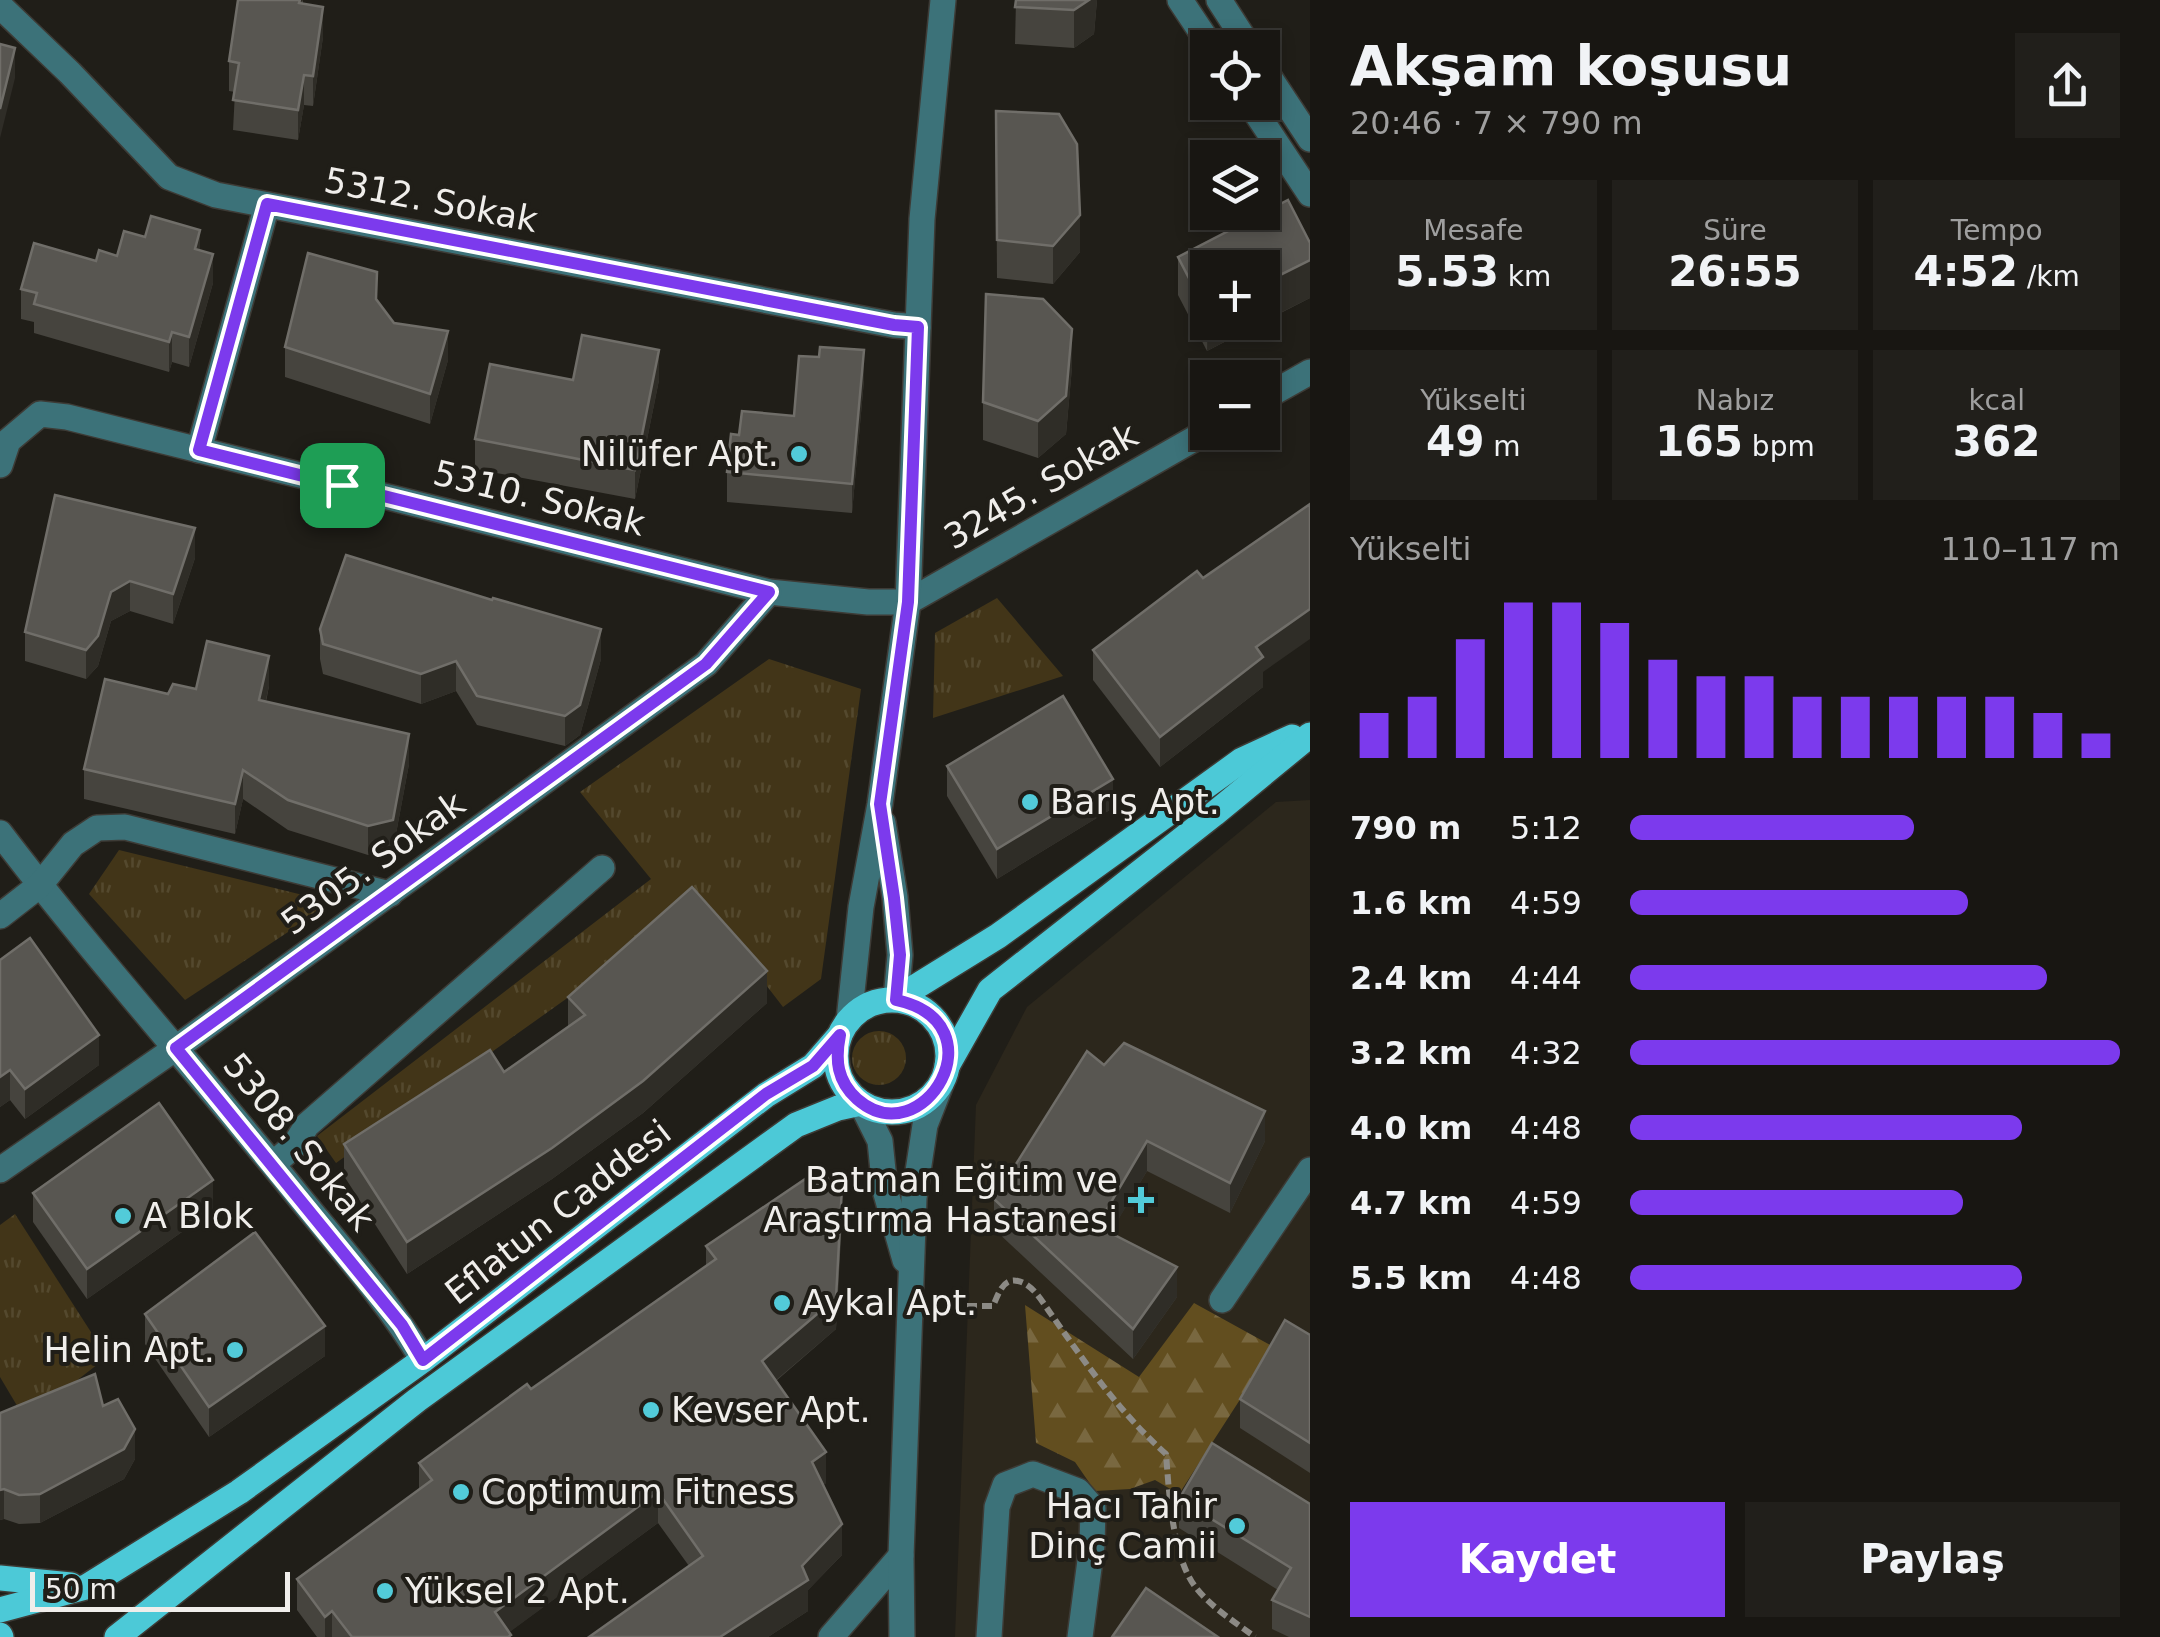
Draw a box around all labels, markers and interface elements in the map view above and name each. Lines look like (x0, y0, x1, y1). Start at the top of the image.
map controls (1190, 30, 1280, 450)
button: locate (1190, 30, 1280, 120)
button: share (2015, 33, 2120, 138)
text: Akşam koşusu (1350, 34, 1792, 98)
text: 20:46 · 7 × 790 m (1350, 104, 1643, 142)
button: layers (1190, 140, 1280, 230)
street label: 5312. Sokak (321, 160, 542, 240)
text: Mesafe (1423, 214, 1523, 247)
text: Süre (1703, 214, 1767, 247)
text: Tempo (1951, 214, 2043, 247)
text: 5.53 (1395, 247, 1499, 296)
text: 26:55 (1668, 247, 1802, 296)
text: 4:52 (1914, 247, 2018, 296)
button: + (1190, 250, 1280, 340)
text: km (1499, 260, 1551, 293)
text: /km (2018, 260, 2080, 293)
button: − (1190, 360, 1280, 450)
text: Yükselti (1420, 384, 1526, 417)
text: Nabız (1696, 384, 1774, 417)
text: kcal (1968, 384, 2025, 417)
street label: 3245. Sokak (937, 414, 1145, 557)
text: 49 (1426, 417, 1484, 466)
text: 165 (1655, 417, 1743, 466)
text: 362 (1953, 417, 2041, 466)
text: m (1484, 430, 1521, 463)
text: bpm (1743, 430, 1815, 463)
place label: Nilüfer Apt. (581, 434, 779, 474)
pin (300, 443, 385, 528)
marker: Nilüfer Apt. (788, 443, 810, 465)
street label: 5310. Sokak (429, 452, 649, 544)
icon: arrive (315, 458, 370, 513)
text: Yükselti (1350, 530, 1471, 568)
text: 110–117 m (1941, 530, 2120, 568)
place label: Barış Apt. (1050, 782, 1220, 822)
street label: 5305. Sokak (274, 783, 473, 943)
marker: Barış Apt. (1019, 791, 1041, 813)
text: 790 m (1350, 809, 1461, 847)
text: 5:12 (1510, 809, 1582, 847)
text: 1.6 km (1350, 884, 1472, 922)
text: 4:59 (1510, 884, 1582, 922)
text: 2.4 km (1350, 959, 1472, 997)
text: 4:44 (1510, 959, 1582, 997)
text: 3.2 km (1350, 1034, 1472, 1072)
text: 4:32 (1510, 1034, 1582, 1072)
street label: 5308. Sokak (215, 1045, 383, 1239)
text: 4.0 km (1350, 1109, 1472, 1147)
text: 4:48 (1510, 1109, 1582, 1147)
street label: Eflatun Caddesi (437, 1112, 679, 1312)
place label: Batman Eğitim ve Araştırma Hastanesi (763, 1160, 1118, 1240)
text: 4.7 km (1350, 1184, 1472, 1222)
text: 4:59 (1510, 1184, 1582, 1222)
marker: Batman Eğitim ve Araştırma Hastanesi (1128, 1187, 1154, 1213)
place label: A Blok (143, 1196, 254, 1236)
marker: A Blok (112, 1205, 134, 1227)
text: 5.5 km (1350, 1259, 1472, 1297)
text: 4:48 (1510, 1259, 1582, 1297)
place label: Aykal Apt. (802, 1283, 977, 1323)
marker: Aykal Apt. (771, 1292, 793, 1314)
place label: Helin Apt. (43, 1330, 215, 1370)
marker: Helin Apt. (224, 1339, 246, 1361)
place label: Kevser Apt. (671, 1390, 871, 1430)
marker: Kevser Apt. (640, 1399, 662, 1421)
place label: Coptimum Fitness (481, 1472, 795, 1512)
marker: Coptimum Fitness (450, 1481, 472, 1503)
place label: Hacı Tahir Dinç Camii (1028, 1486, 1218, 1566)
button: Kaydet (1350, 1502, 1725, 1617)
button: Paylaş (1745, 1502, 2120, 1617)
marker: Hacı Tahir Dinç Camii (1226, 1515, 1248, 1537)
scale bar (30, 1567, 290, 1612)
place label: Yüksel 2 Apt. (404, 1571, 630, 1611)
text: 50 m (45, 1573, 117, 1606)
marker: Yüksel 2 Apt. (374, 1580, 396, 1602)

